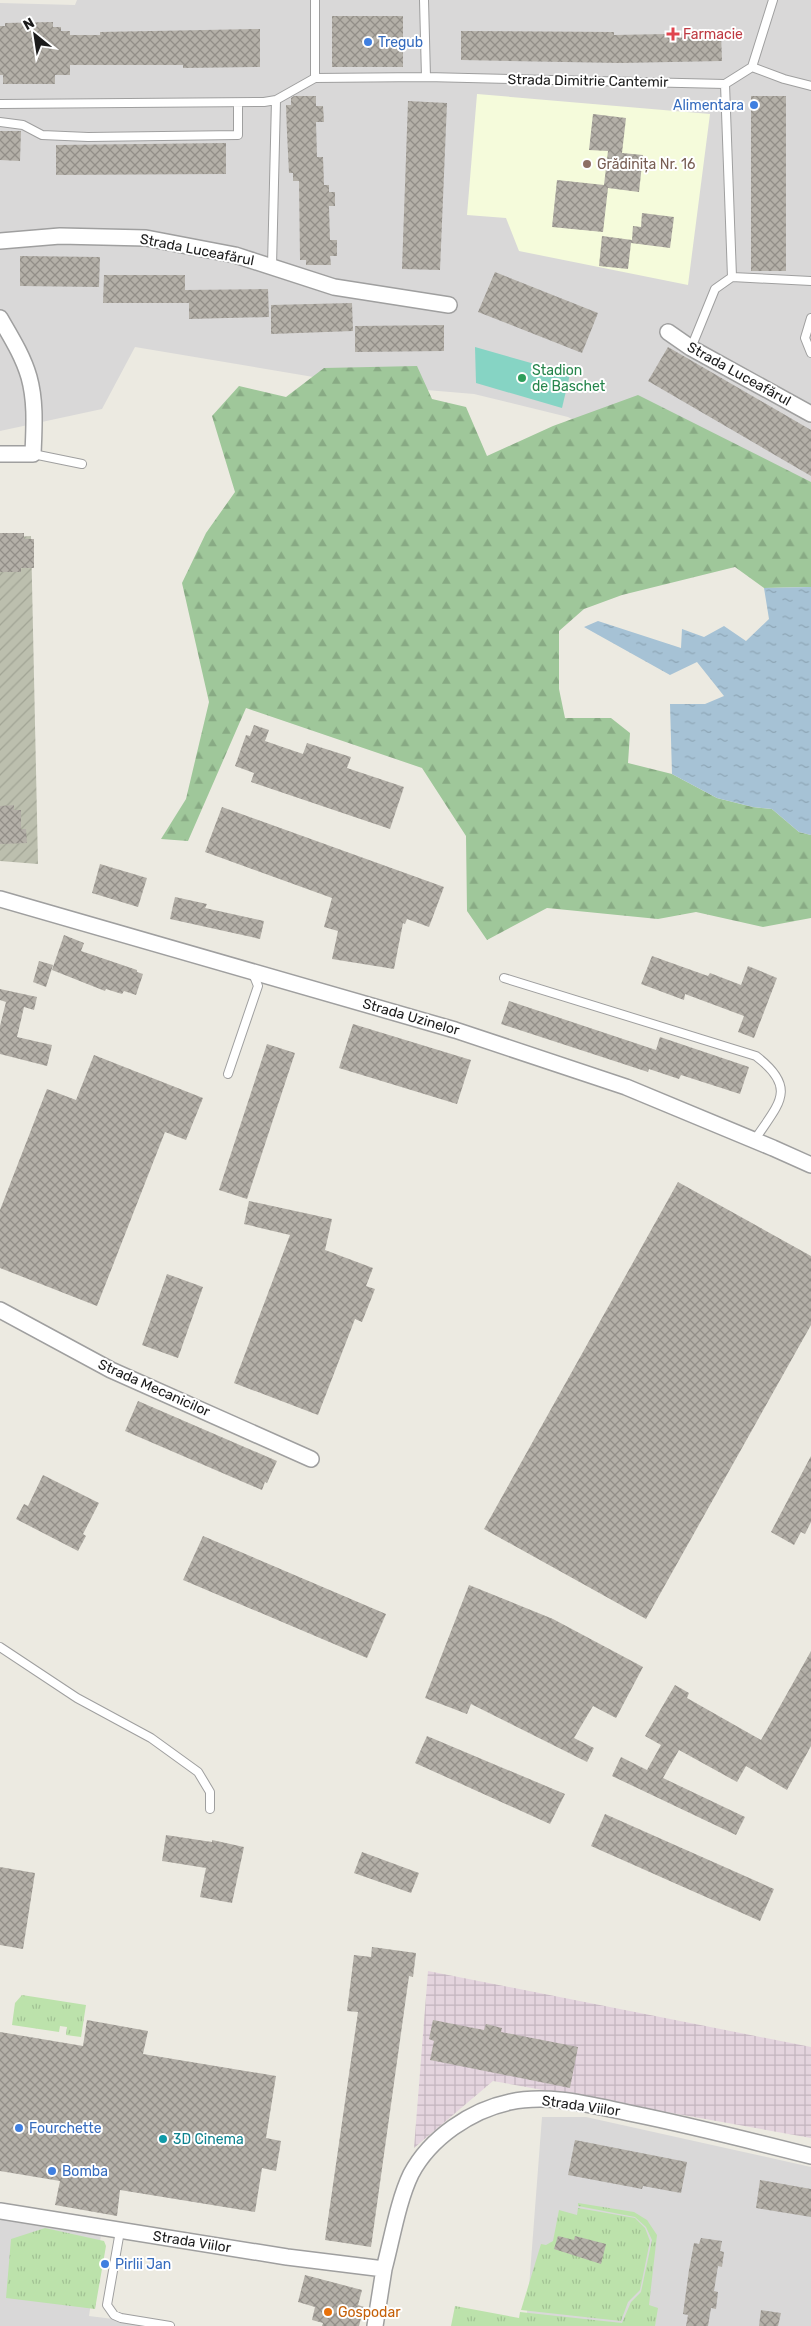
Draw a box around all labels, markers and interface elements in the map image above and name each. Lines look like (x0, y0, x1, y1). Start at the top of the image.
north arrow (10, 10, 60, 60)
text: N (20, 14, 37, 34)
place label: Farmacie (683, 26, 743, 43)
marker: Farmacie (667, 28, 679, 40)
place label: Tregub (378, 34, 423, 51)
marker: Tregub (362, 36, 374, 48)
street label: Strada Dimitrie Cantemir (507, 71, 669, 91)
place label: Alimentara (673, 97, 744, 114)
marker: Alimentara (748, 99, 760, 111)
place label: Grădinița Nr. 16 (597, 156, 695, 173)
marker: Grădinița Nr. 16 (581, 158, 593, 170)
street label: Strada Luceafărul (138, 231, 256, 269)
street label: Strada Luceafărul (684, 338, 794, 410)
place label: Stadion de Baschet (532, 362, 606, 395)
marker: Stadion de Baschet (516, 372, 528, 384)
street label: Strada Uzinelor (361, 995, 462, 1039)
street label: Strada Mecanicilor (95, 1356, 213, 1421)
street label: Strada Viilor (541, 2092, 622, 2120)
place label: Fourchette (29, 2120, 102, 2137)
marker: Fourchette (13, 2122, 25, 2134)
place label: 3D Cinema (173, 2131, 244, 2148)
marker: 3D Cinema (157, 2133, 169, 2145)
place label: Bomba (62, 2163, 108, 2180)
marker: Bomba (46, 2165, 58, 2177)
street label: Strada Viilor (152, 2227, 233, 2257)
place label: Pirlii Jan (115, 2256, 171, 2273)
marker: Pirlii Jan (99, 2258, 111, 2270)
place label: Gospodar (338, 2304, 401, 2321)
marker: Gospodar (322, 2306, 334, 2318)

